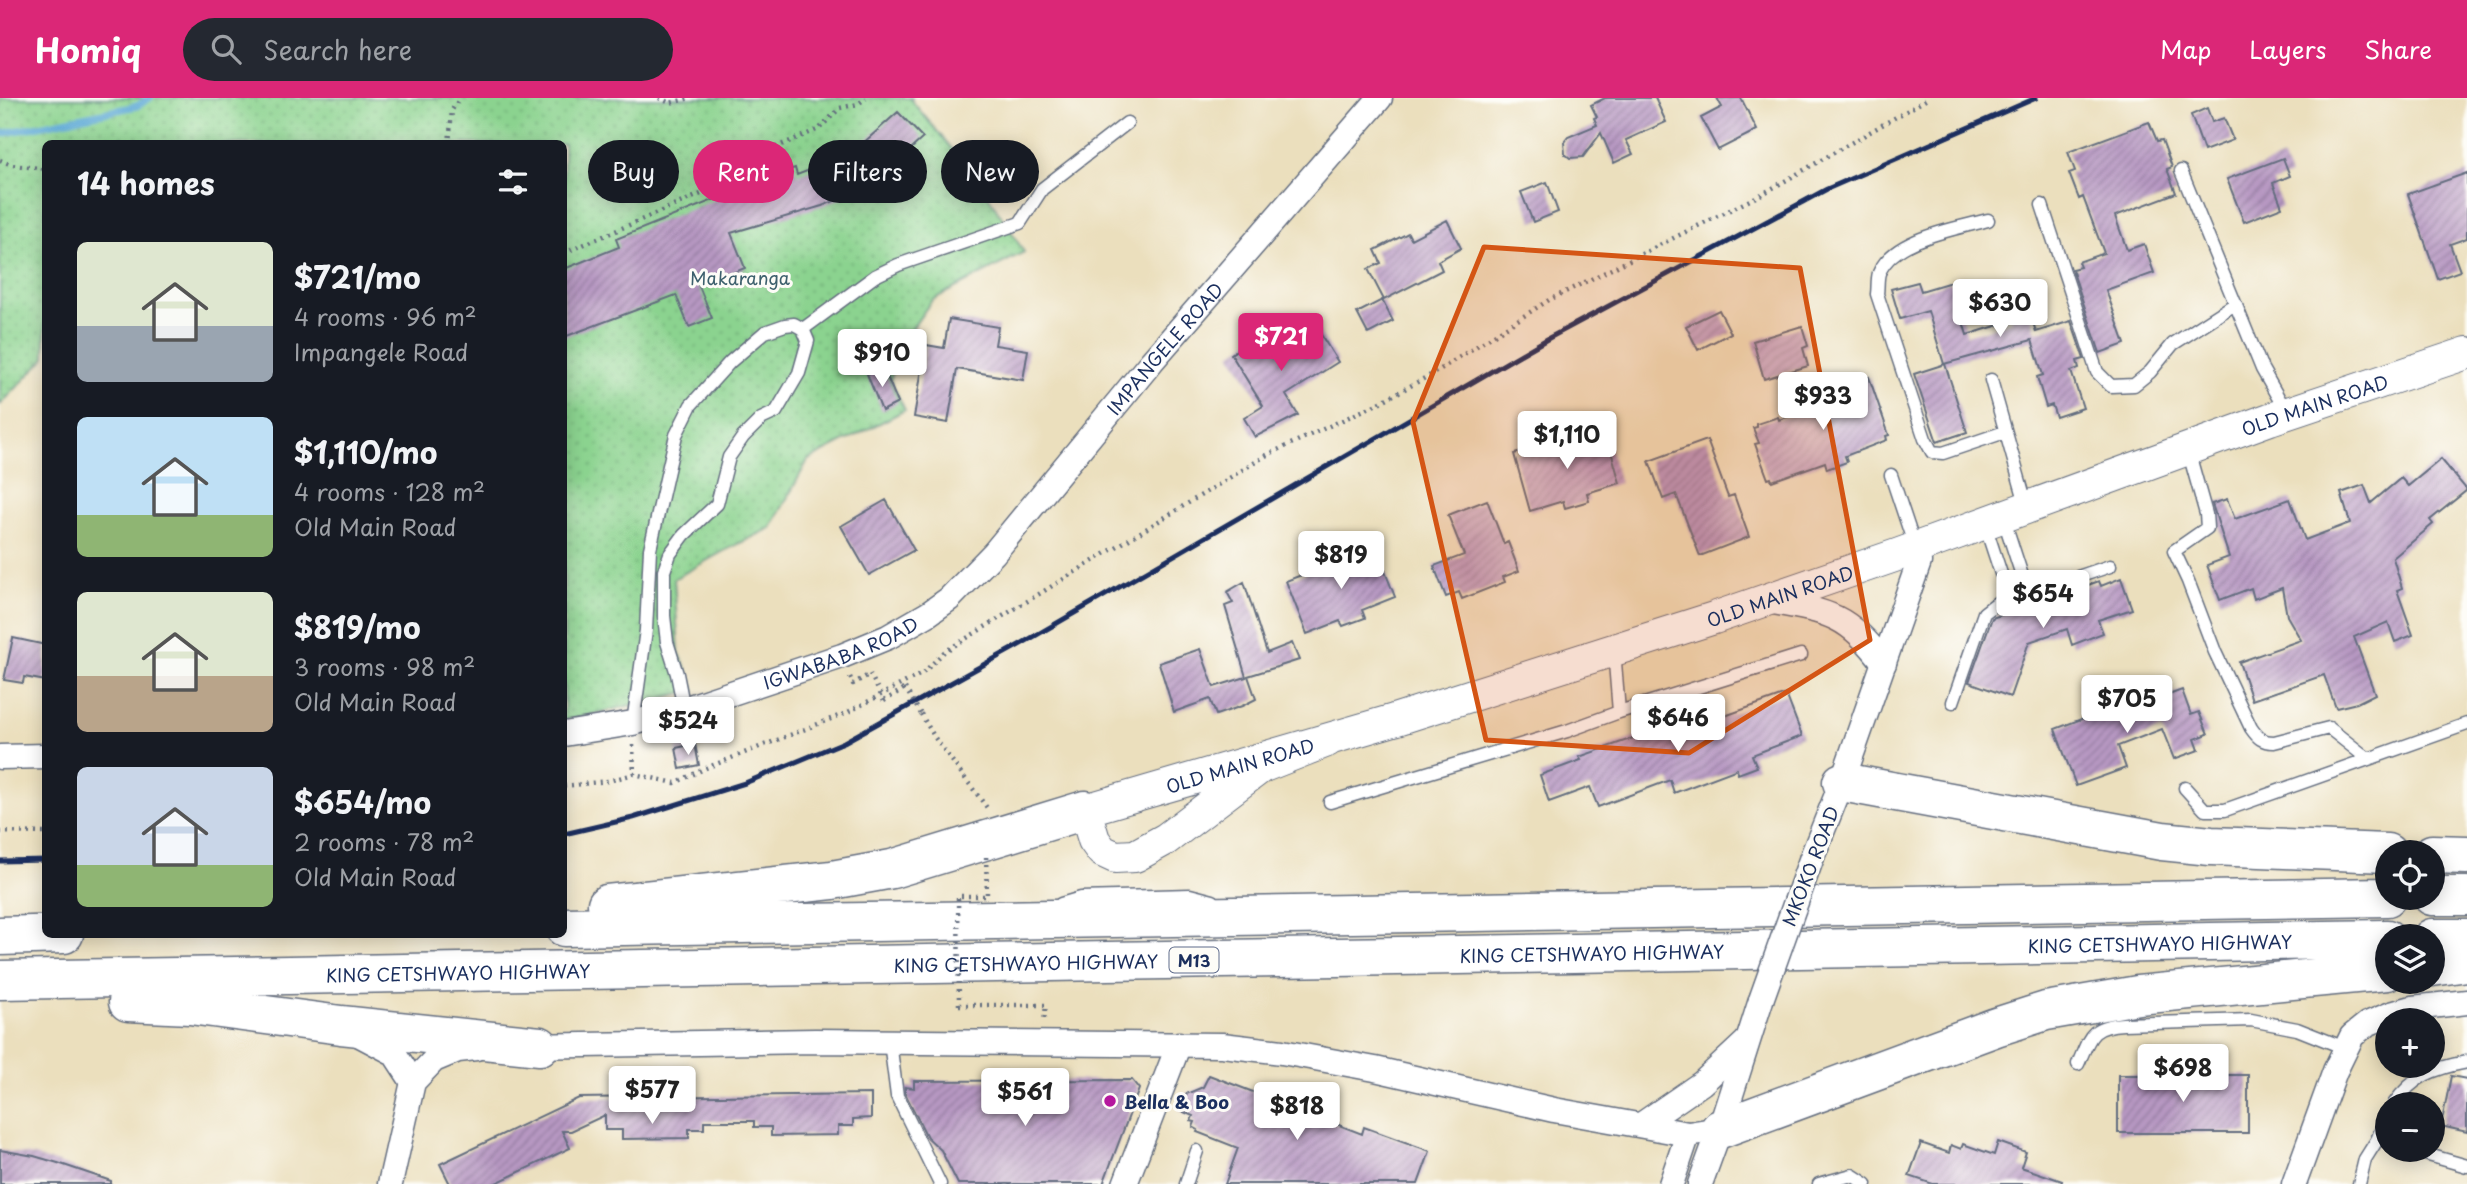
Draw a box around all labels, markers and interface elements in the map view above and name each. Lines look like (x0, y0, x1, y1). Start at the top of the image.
search box (183, 18, 673, 81)
text: Homiq (35, 24, 141, 74)
icon: search (207, 30, 245, 68)
text: Search here (263, 30, 412, 69)
text: Map (2160, 31, 2211, 67)
text: Layers (2249, 31, 2326, 67)
text: Share (2364, 31, 2432, 67)
chip: Buy (588, 140, 679, 203)
chip: Rent (693, 140, 794, 203)
chip: Filters (808, 140, 927, 203)
chip: New (941, 140, 1039, 203)
text: 14 homes (77, 160, 215, 205)
icon: filters (494, 163, 532, 201)
text: $721/mo (294, 254, 421, 299)
park label: Makaranga (690, 264, 791, 291)
icon: home (133, 270, 217, 354)
street label: IMPANGELE ROAD (1100, 276, 1229, 420)
pin: $630 (1959, 280, 2041, 339)
text: $630 (1969, 284, 2031, 319)
text: 4 rooms · 96 m² (294, 299, 477, 334)
pin: $721 (1240, 314, 1322, 373)
text: $721 (1254, 318, 1308, 353)
pin: $910 (841, 330, 923, 389)
text: Impangele Road (294, 334, 468, 369)
text: $910 (854, 334, 910, 369)
street label: OLD MAIN ROAD (2237, 367, 2392, 442)
pin: $933 (1782, 372, 1864, 432)
text: $933 (1794, 377, 1852, 412)
pin: $1,110 (1510, 412, 1624, 471)
text: $1,110 (1534, 416, 1600, 451)
text: $1,110/mo (294, 429, 438, 474)
icon: home (133, 445, 217, 529)
text: 4 rooms · 128 m² (294, 474, 485, 509)
text: Old Main Road (294, 509, 456, 544)
pin: $819 (1300, 532, 1382, 591)
text: $819 (1314, 536, 1368, 571)
street label: OLD MAIN ROAD (1703, 558, 1857, 633)
pin: $654 (2002, 570, 2084, 630)
text: $654 (2012, 575, 2074, 610)
text: $819/mo (294, 604, 421, 649)
street label: IGWABABA ROAD (759, 609, 923, 695)
icon: home (133, 620, 217, 704)
text: 3 rooms · 98 m² (294, 649, 475, 684)
pin: $705 (2086, 676, 2168, 735)
text: $705 (2097, 680, 2157, 715)
text: Old Main Road (294, 684, 456, 719)
pin: $646 (1637, 694, 1719, 754)
pin: $524 (647, 698, 729, 757)
text: $646 (1647, 699, 1709, 734)
text: $524 (658, 702, 718, 737)
street label: OLD MAIN ROAD (1162, 730, 1317, 799)
text: $654/mo (294, 779, 431, 824)
icon: home (133, 795, 217, 879)
street label: MKOKO ROAD (1775, 802, 1845, 930)
text: 2 rooms · 78 m² (294, 824, 474, 859)
map controls (2375, 840, 2445, 1162)
button: locate (2375, 840, 2445, 910)
text: Old Main Road (294, 859, 456, 894)
button: layers (2375, 924, 2445, 994)
street label: KING CETSHWAYO HIGHWAY (2027, 927, 2292, 959)
street label: KING CETSHWAYO HIGHWAY (1459, 937, 1724, 968)
street label: KING CETSHWAYO HIGHWAY (893, 947, 1158, 978)
road number: M13 (1170, 947, 1218, 972)
street label: KING CETSHWAYO HIGHWAY (325, 956, 591, 988)
button: + (2375, 1008, 2445, 1078)
pin: $698 (2142, 1044, 2224, 1104)
text: $698 (2154, 1049, 2212, 1084)
pin: $577 (611, 1066, 693, 1126)
pin: $561 (984, 1068, 1066, 1128)
text: $577 (625, 1071, 679, 1106)
text: $561 (997, 1073, 1053, 1108)
pin: $818 (1256, 1082, 1338, 1142)
text: $818 (1270, 1087, 1324, 1122)
place label: Bella & Boo (1124, 1088, 1229, 1115)
button: − (2375, 1092, 2445, 1162)
marker: Bella & Boo (1102, 1093, 1118, 1109)

